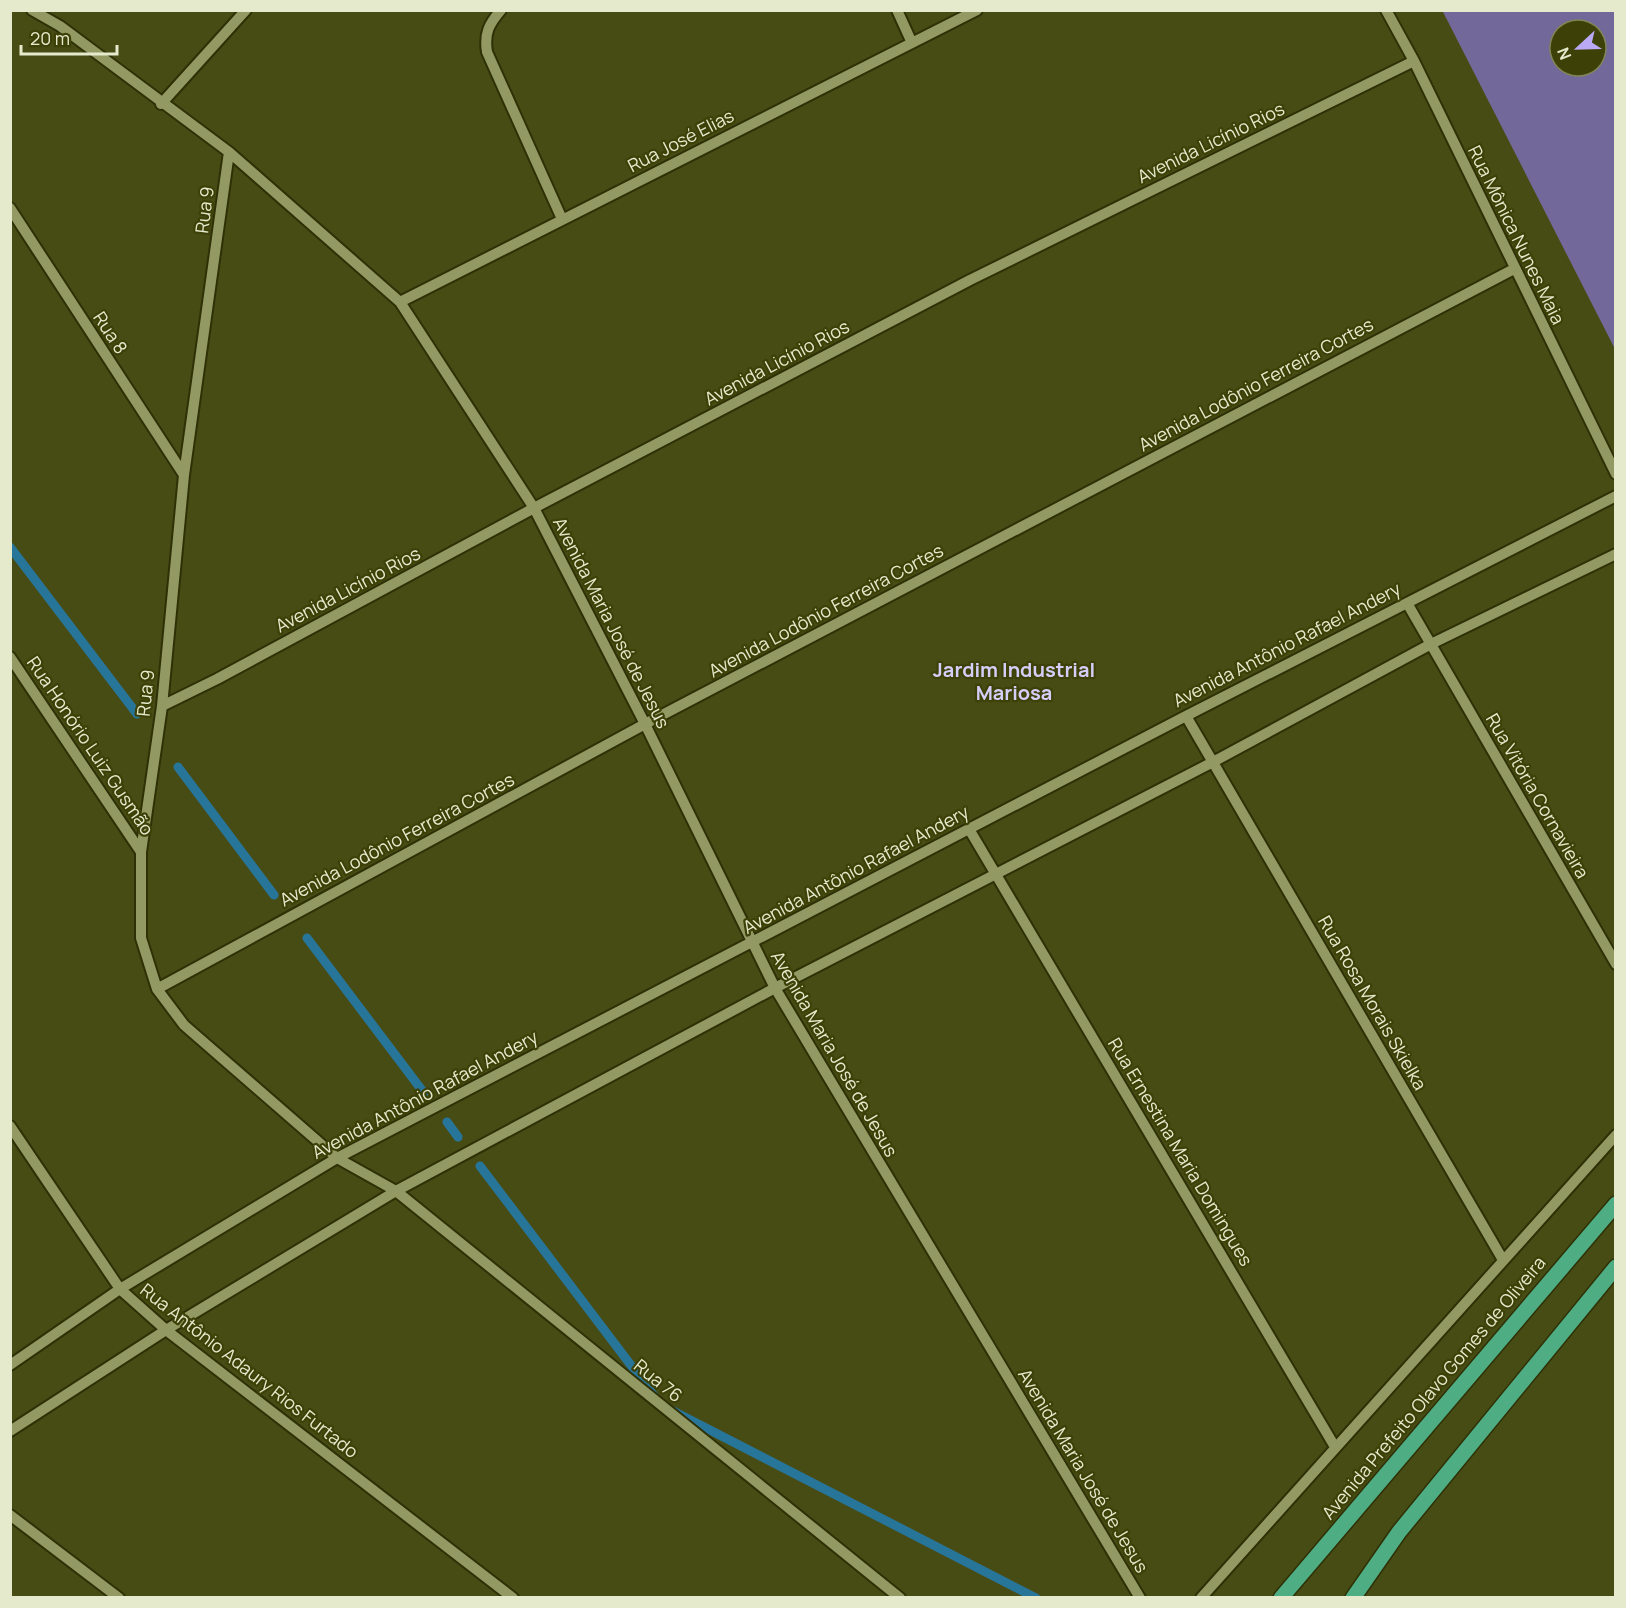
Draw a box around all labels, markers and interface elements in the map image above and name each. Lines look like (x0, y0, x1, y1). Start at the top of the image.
scale bar (21, 18, 117, 56)
north arrow (1548, 18, 1608, 78)
text: 20 m (30, 26, 70, 50)
text: N (1552, 44, 1576, 63)
street label: Avenida Licínio Rios (1133, 96, 1288, 188)
street label: Rua José Elias (623, 103, 738, 177)
street label: Rua Mônica Nunes Maia (1463, 141, 1571, 328)
street label: Rua 9 (189, 185, 219, 235)
street label: Rua 8 (88, 307, 133, 358)
street label: Avenida Lodônio Ferreira Cortes (1134, 312, 1377, 456)
street label: Avenida Licínio Rios (700, 314, 853, 410)
street label: Avenida Maria José de Jesus (548, 513, 676, 732)
street label: Avenida Lodônio Ferreira Cortes (704, 538, 947, 682)
street label: Avenida Licínio Rios (271, 541, 424, 637)
street label: Avenida Antônio Rafael Andery (1169, 576, 1405, 712)
street label: Rua Honório Luiz Gusmão (22, 651, 160, 840)
district label: Jardim Industrial Mariosa (933, 656, 1095, 706)
street label: Rua 9 (131, 668, 159, 717)
street label: Rua Vitória Cornavieira (1481, 709, 1595, 882)
street label: Avenida Lodônio Ferreira Cortes (275, 767, 518, 911)
street label: Avenida Antônio Rafael Andery (738, 799, 973, 939)
street label: Rua Rosa Morais Skielka (1313, 911, 1433, 1094)
street label: Avenida Maria José de Jesus (766, 946, 904, 1161)
street label: Avenida Antônio Rafael Andery (307, 1024, 542, 1164)
street label: Rua Ernestina Maria Domingues (1103, 1033, 1259, 1270)
street label: Avenida Prefeito Olavo Gomes de Oliveira (1316, 1251, 1551, 1524)
street label: Rua Antônio Adaury Rios Furtado (136, 1277, 364, 1463)
street label: Rua 76 (629, 1353, 688, 1407)
street label: Avenida Maria José de Jesus (1013, 1364, 1154, 1577)

